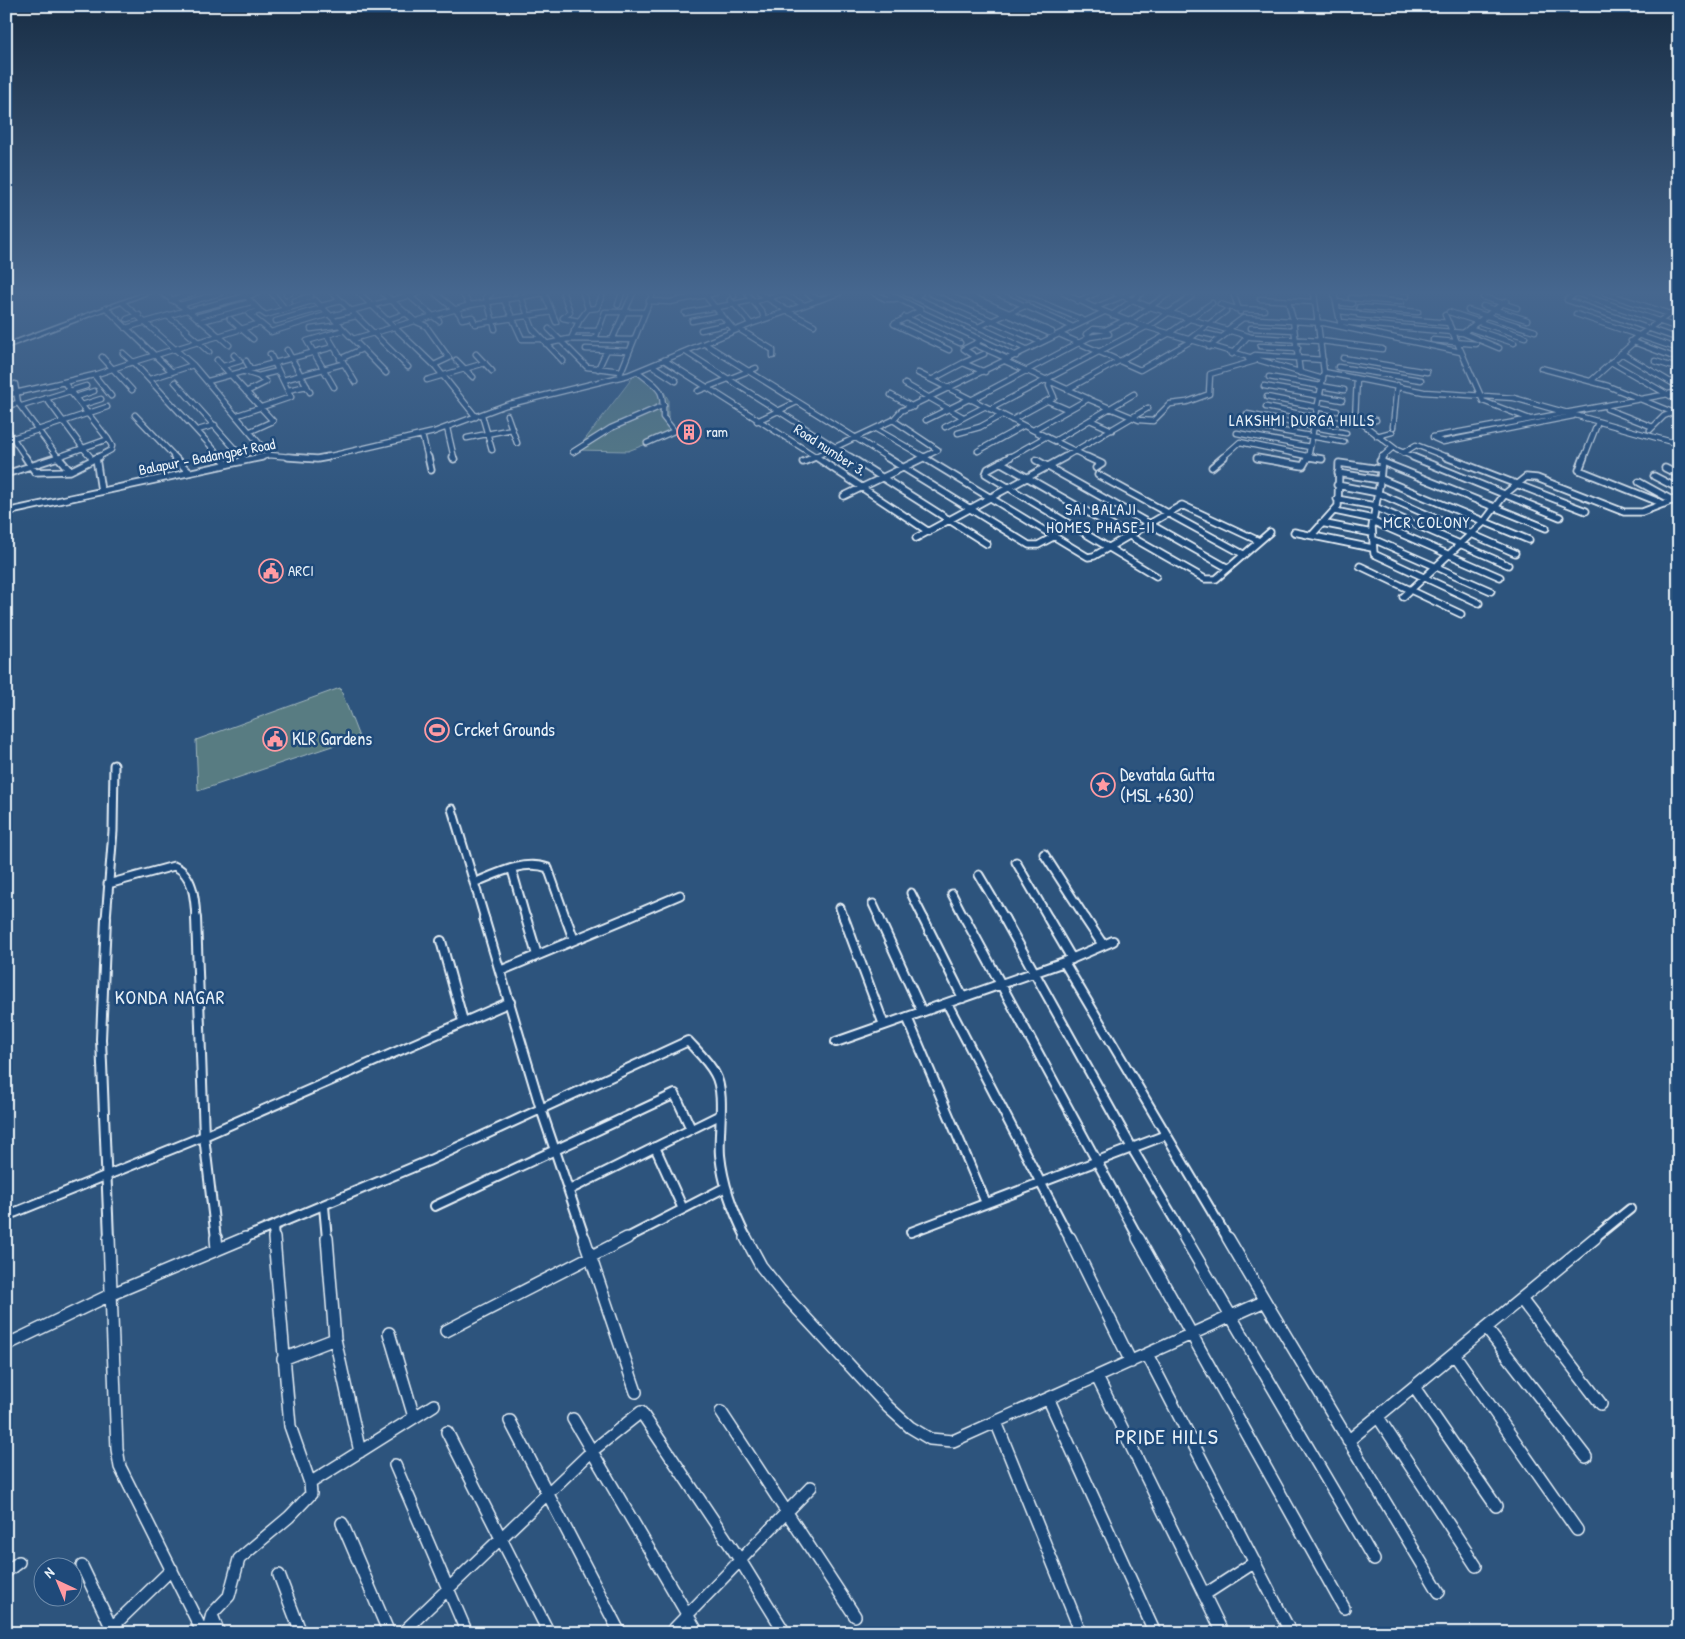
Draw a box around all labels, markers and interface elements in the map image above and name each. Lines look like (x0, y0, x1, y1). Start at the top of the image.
district label: LAKSHMI DURGA HILLS (1229, 409, 1375, 431)
street label: Road number 3. (790, 418, 871, 481)
building icon: ram (676, 419, 702, 445)
place label: ram (706, 421, 728, 442)
street label: Balapur - Badangpet Road (137, 433, 277, 480)
district label: SAI BALAJI HOMES PHASE-II (1046, 498, 1156, 538)
district label: MCR COLONY (1383, 511, 1471, 533)
public building icon: ARCI (258, 558, 284, 584)
place label: ARCI (288, 560, 314, 581)
sports icon: Crcket Grounds (424, 717, 450, 743)
place label: Crcket Grounds (454, 717, 555, 742)
public building icon: KLR Gardens (262, 726, 288, 752)
place label: KLR Gardens (292, 726, 372, 751)
place label: Devatala Gutta (MSL +630) (1120, 762, 1214, 808)
place icon: Devatala Gutta (MSL +630) (1090, 772, 1116, 798)
district label: KONDA NAGAR (115, 984, 225, 1010)
district label: PRIDE HILLS (1115, 1421, 1219, 1451)
north arrow (32, 1556, 82, 1606)
text: N (39, 1562, 58, 1582)

